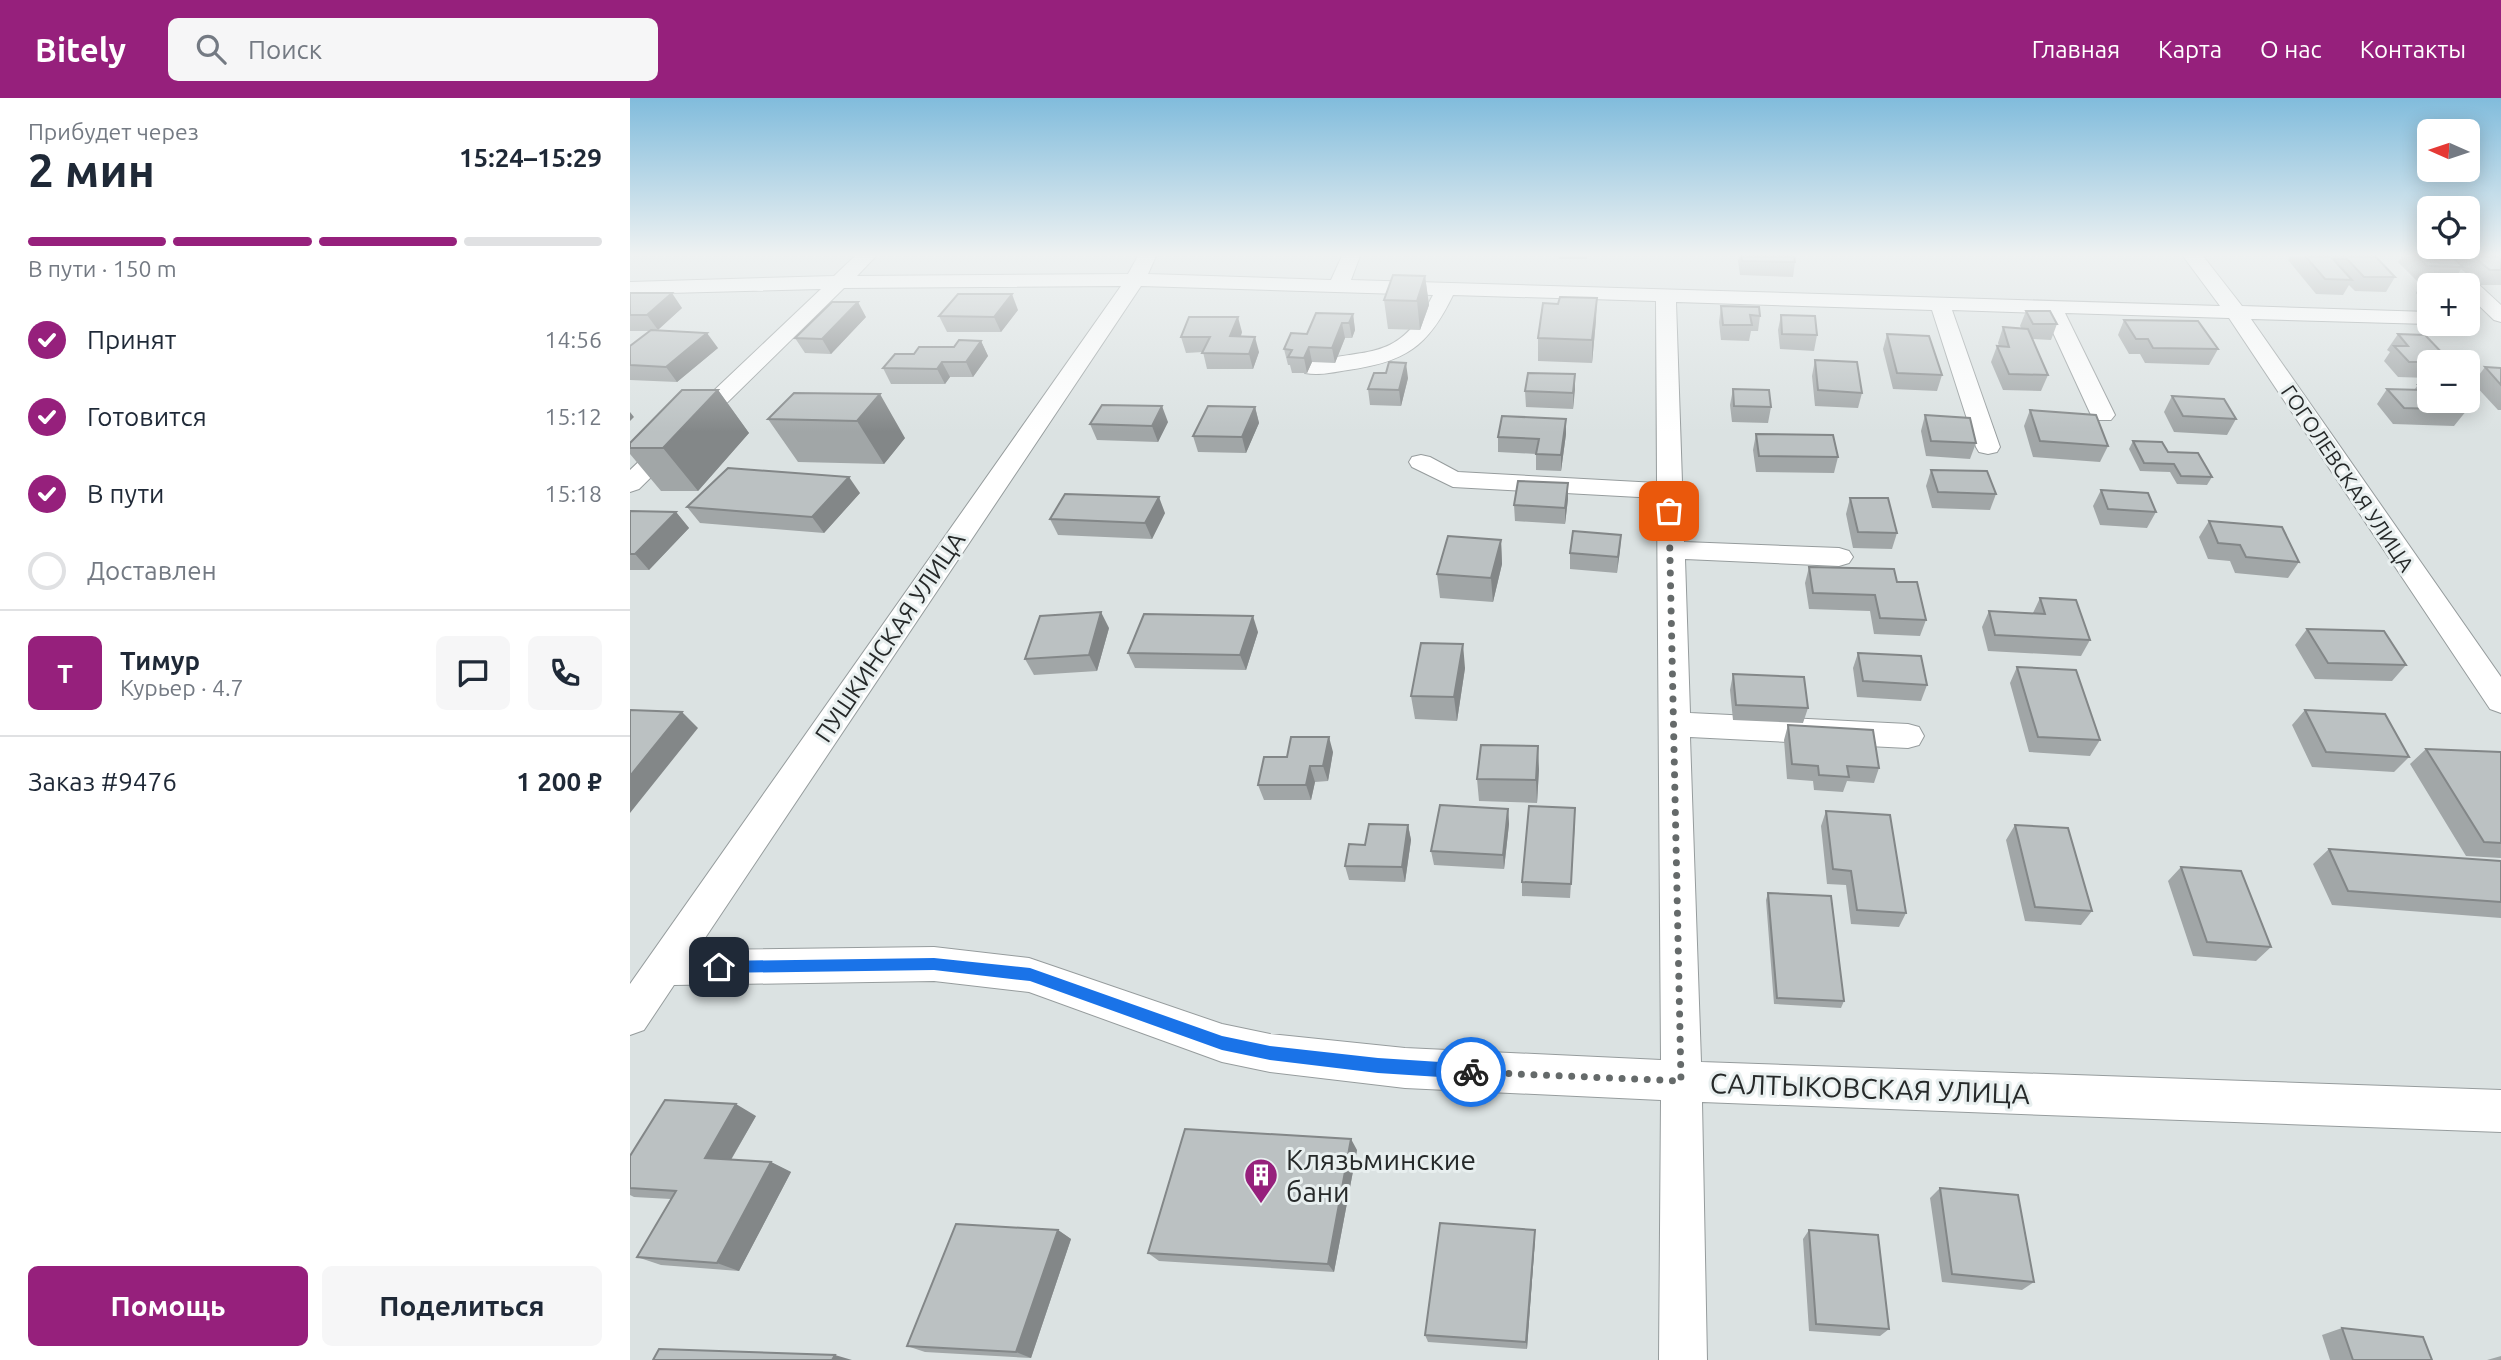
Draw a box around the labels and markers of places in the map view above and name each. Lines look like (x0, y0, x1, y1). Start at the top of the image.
pin (1639, 481, 1699, 541)
pin (689, 937, 749, 997)
place label: Клязьминские бани (1286, 1144, 1476, 1207)
building icon: Клязьминские бани (1242, 1156, 1280, 1205)

